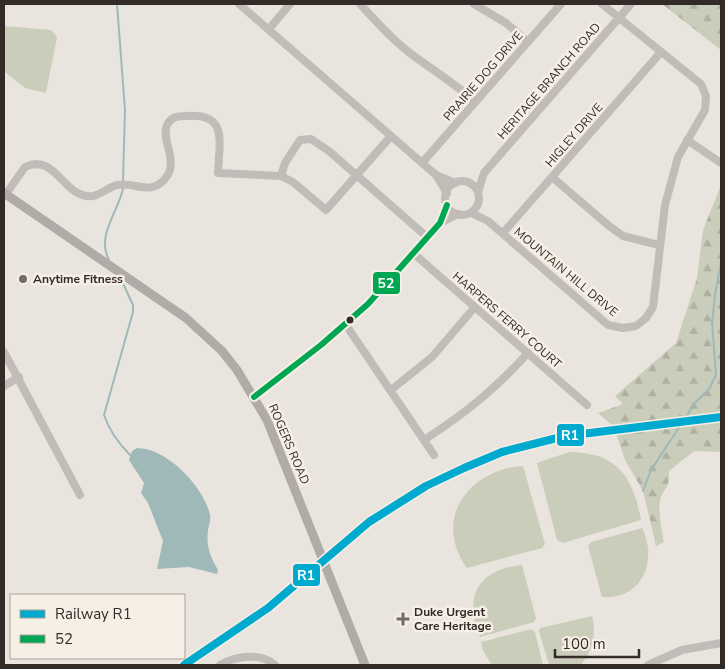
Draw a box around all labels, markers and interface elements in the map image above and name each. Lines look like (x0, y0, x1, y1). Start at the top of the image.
street label: HERITAGE BRANCH ROAD (494, 19, 604, 143)
street label: PRAIRIE DOG DRIVE (440, 28, 526, 124)
street label: HIGLEY DRIVE (542, 100, 606, 170)
street label: MOUNTAIN HILL DRIVE (511, 224, 621, 320)
street label: HARPERS FERRY COURT (449, 268, 565, 372)
place label: Anytime Fitness (33, 271, 123, 287)
line badge: 52 (372, 271, 401, 295)
marker: Anytime Fitness (17, 273, 29, 285)
text: 52 (378, 274, 394, 293)
unlabelled marker (345, 315, 355, 325)
street label: ROGERS ROAD (265, 401, 313, 487)
line badge: R1 (556, 423, 585, 447)
text: R1 (561, 426, 579, 445)
line badge: R1 (292, 563, 321, 587)
text: R1 (297, 566, 315, 585)
legend (10, 594, 185, 659)
text: Railway R1 (55, 604, 132, 624)
place label: Duke Urgent Care Heritage (414, 604, 492, 634)
marker: Duke Urgent Care Heritage (396, 612, 410, 626)
scale bar (555, 626, 639, 658)
text: 52 (55, 629, 73, 649)
text: 100 m (562, 634, 606, 654)

